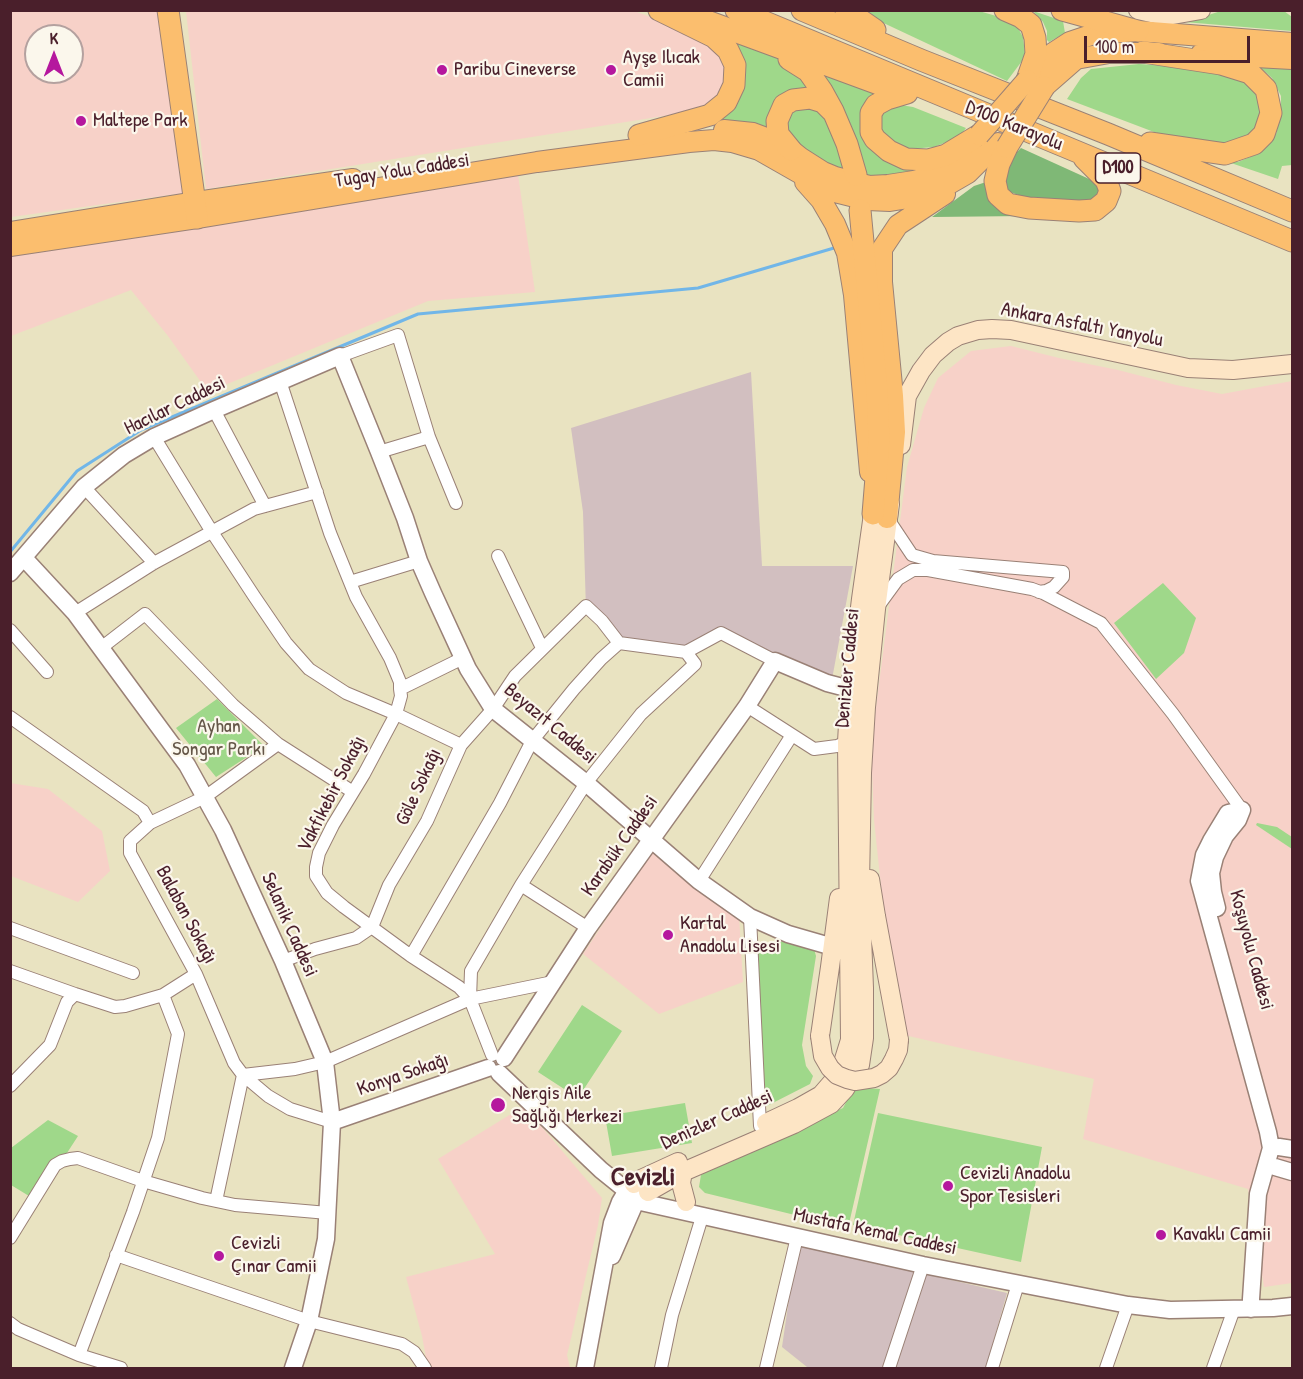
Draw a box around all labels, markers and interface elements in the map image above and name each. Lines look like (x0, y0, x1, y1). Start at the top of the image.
north arrow (24, 24, 84, 84)
scale bar (1087, 24, 1254, 62)
text: K (50, 27, 58, 49)
text: 100 m (1095, 34, 1134, 59)
place label: Ayşe Ilıcak Camii (623, 46, 700, 93)
place label: Paribu Cineverse (454, 58, 576, 82)
marker: Paribu Cineverse (435, 63, 449, 77)
marker: Ayşe Ilıcak Camii (604, 63, 618, 77)
street label: D100 Karayolu (962, 96, 1066, 156)
place label: Maltepe Park (93, 109, 187, 133)
marker: Maltepe Park (74, 114, 88, 128)
street label: Tugay Yolu Caddesi (333, 148, 471, 194)
road number: D100 (1096, 153, 1140, 183)
street label: Ankara Asfaltı Yanyolu (999, 298, 1165, 352)
street label: Hacılar Caddesi (121, 371, 229, 441)
street label: Denizler Caddesi (831, 607, 865, 729)
street label: Beyazıt Caddesi (499, 678, 601, 770)
park label: Ayhan Songar Parkı (172, 715, 266, 762)
street label: Vakfıkebir Sokağı (292, 732, 372, 856)
street label: Göle Sokağı (391, 745, 447, 829)
street label: Karabük Caddesi (576, 791, 664, 901)
street label: Balaban Sokağı (150, 862, 222, 968)
street label: Selanik Caddesi (255, 869, 323, 981)
street label: Koşuyolu Caddesi (1223, 887, 1279, 1013)
place label: Kartal Anadolu Lisesi (680, 912, 780, 959)
marker: Kartal Anadolu Lisesi (661, 928, 675, 942)
street label: Konya Sokağı (354, 1048, 452, 1102)
place label: Nergis Aile Sağlığı Merkezi (512, 1082, 623, 1129)
street label: Denizler Caddesi (657, 1085, 777, 1155)
marker: Nergis Aile Sağlığı Merkezi (489, 1096, 507, 1114)
district label: Cevizli (611, 1162, 675, 1194)
place label: Cevizli Anadolu Spor Tesisleri (960, 1162, 1070, 1209)
marker: Cevizli Anadolu Spor Tesisleri (941, 1179, 955, 1193)
street label: Mustafa Kemal Caddesi (791, 1203, 959, 1261)
place label: Kavaklı Camii (1173, 1223, 1271, 1247)
marker: Kavaklı Camii (1154, 1228, 1168, 1242)
place label: Cevizli Çınar Camii (231, 1232, 317, 1279)
marker: Cevizli Çınar Camii (212, 1249, 226, 1263)

